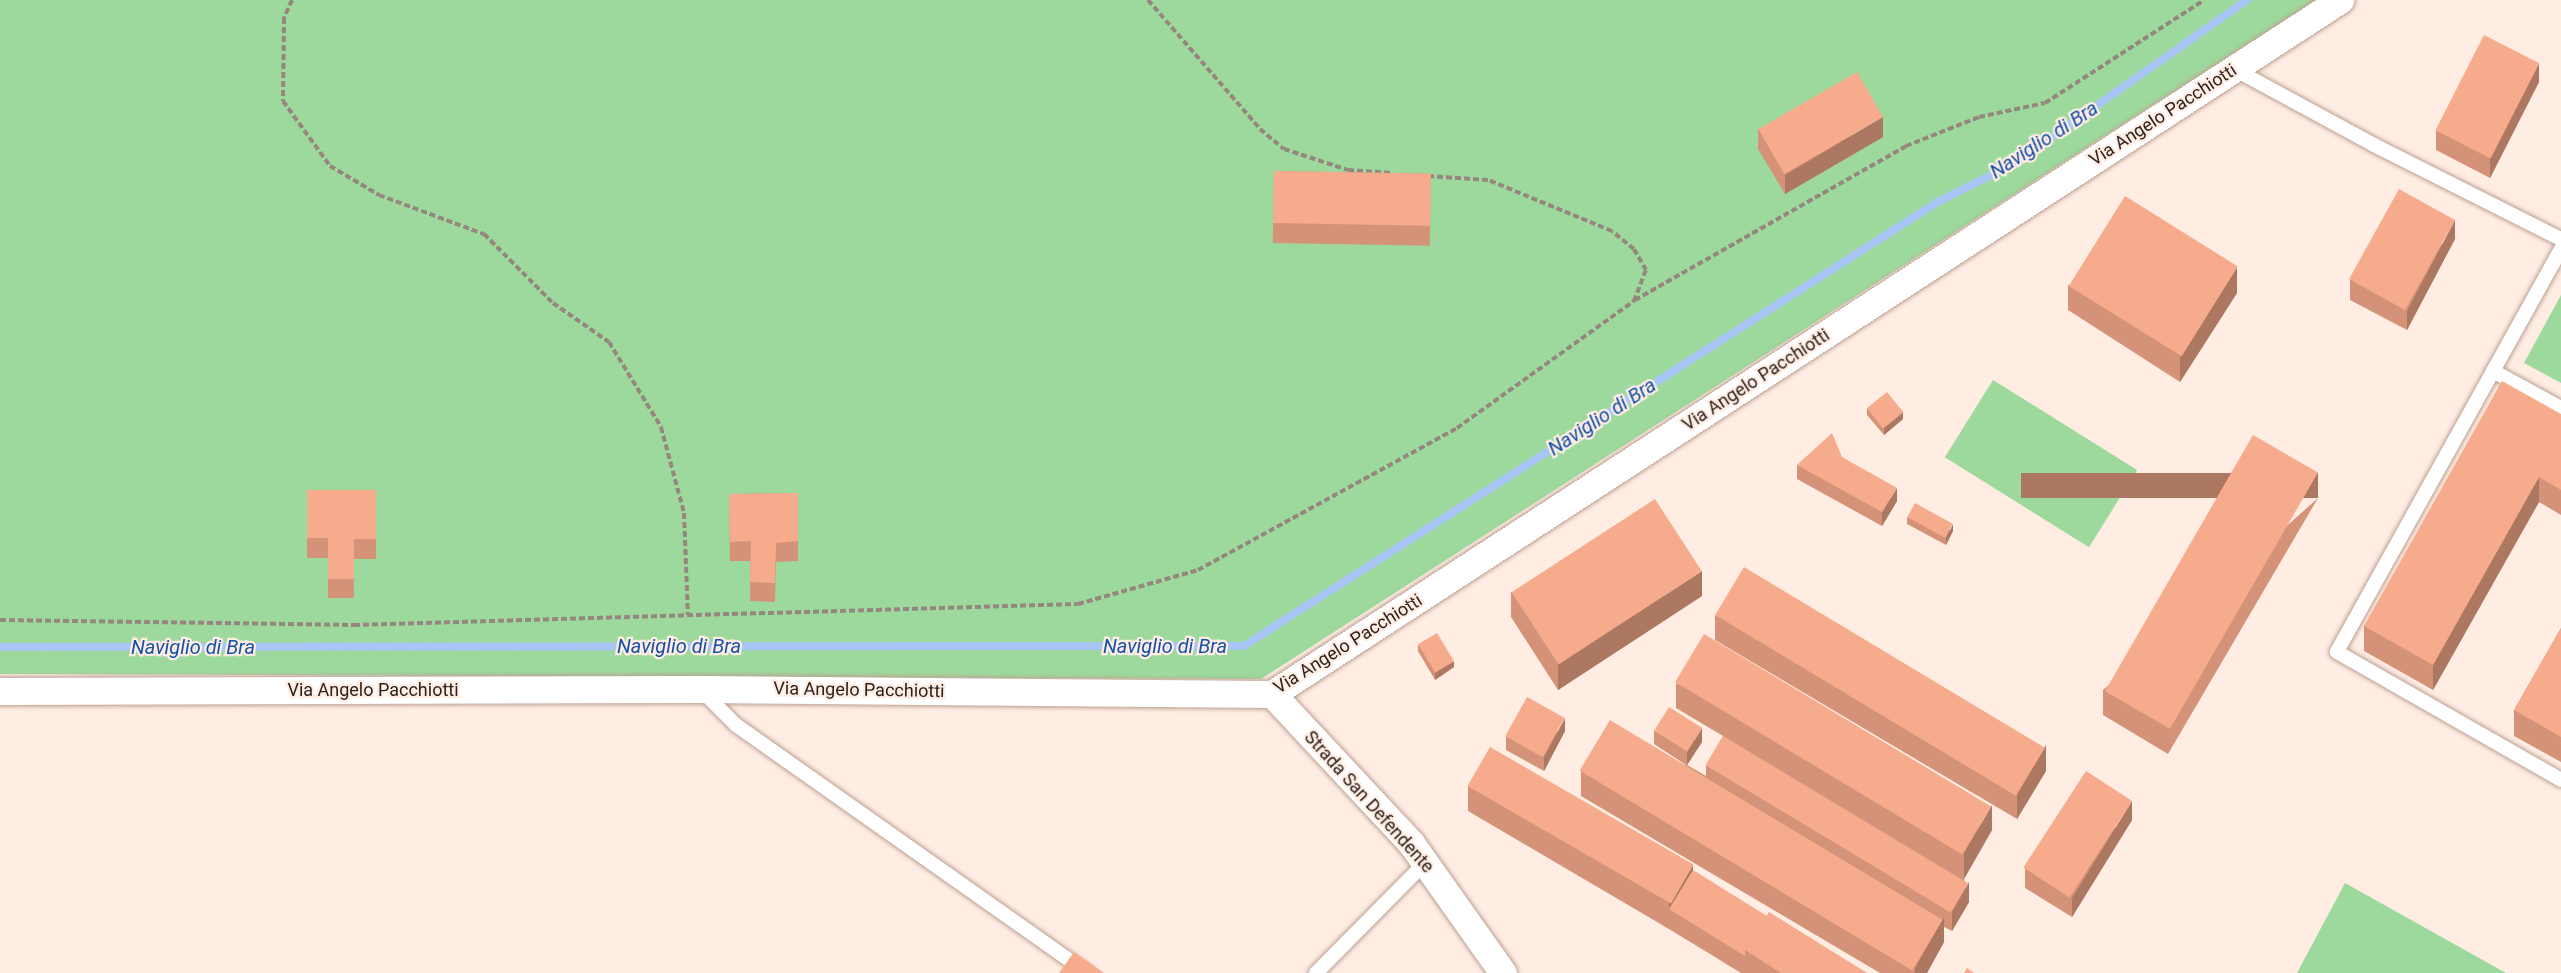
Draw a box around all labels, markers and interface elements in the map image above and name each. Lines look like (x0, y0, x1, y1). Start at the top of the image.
street label: Via Angelo Pacchiotti (2085, 59, 2241, 171)
water label: Naviglio di Bra (1985, 96, 2103, 184)
street label: Via Angelo Pacchiotti (1678, 324, 1834, 436)
water label: Naviglio di Bra (1543, 373, 1661, 461)
street label: Via Angelo Pacchiotti (1270, 589, 1426, 699)
water label: Naviglio di Bra (617, 634, 741, 658)
water label: Naviglio di Bra (1103, 634, 1227, 658)
water label: Naviglio di Bra (131, 635, 255, 659)
street label: Via Angelo Pacchiotti (773, 678, 945, 702)
street label: Via Angelo Pacchiotti (287, 679, 459, 701)
street label: Strada San Defendente (1300, 727, 1438, 877)

